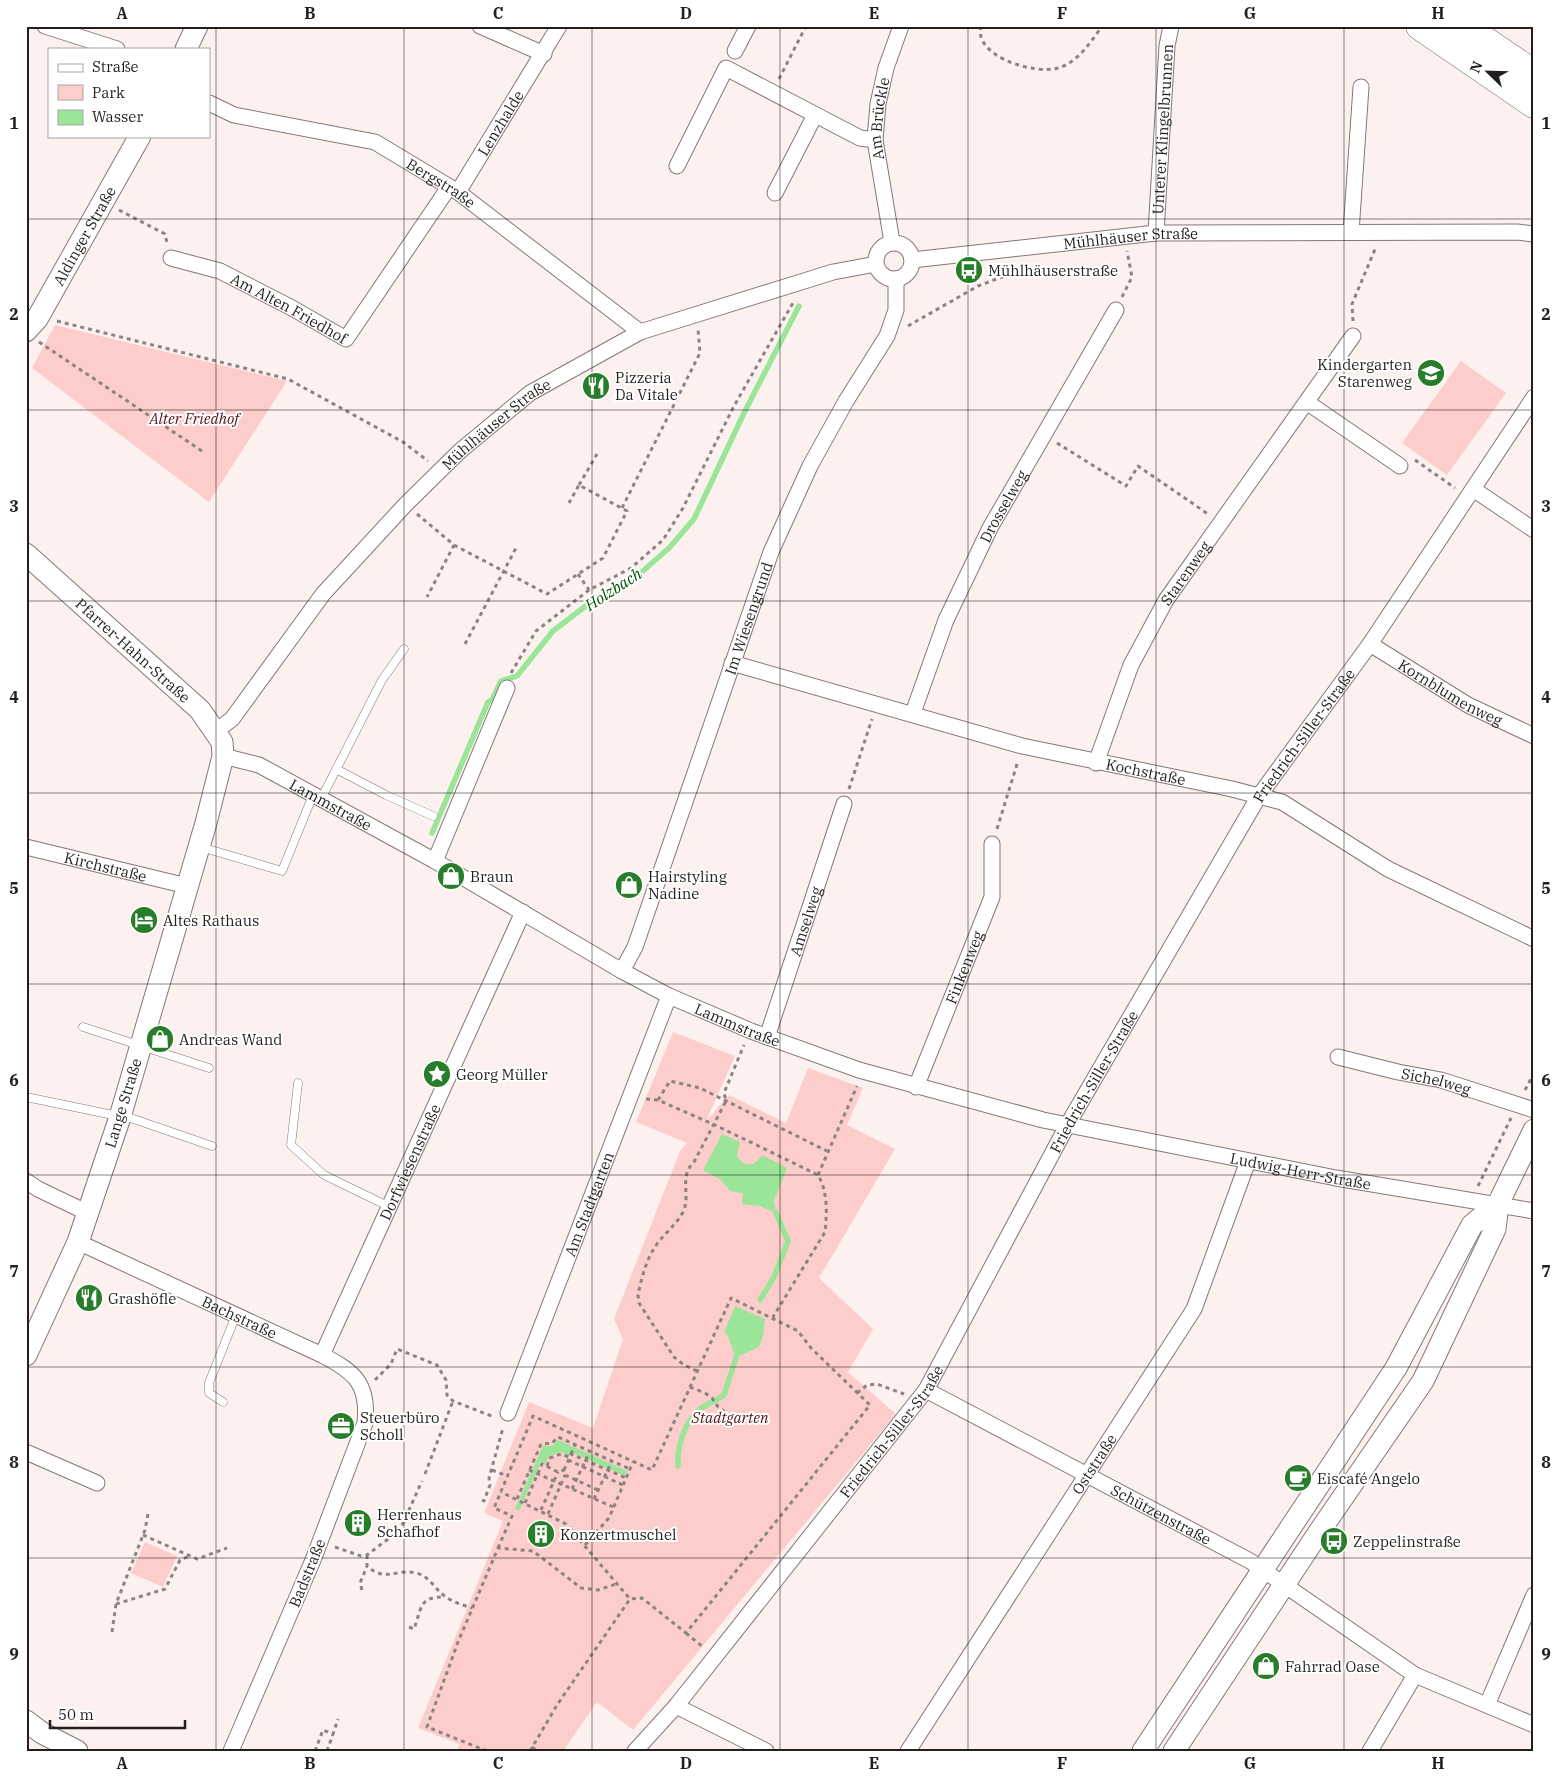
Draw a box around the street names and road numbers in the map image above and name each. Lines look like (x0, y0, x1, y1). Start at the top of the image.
street label: Unterer Klingelbrunnen (1148, 43, 1177, 215)
street label: Am Brückle (865, 75, 893, 161)
street label: Lenzhalde (473, 86, 527, 159)
street label: Bergstraße (403, 154, 479, 212)
street label: Aldinger Straße (48, 183, 119, 289)
street label: Mühlhäuser Straße (1062, 223, 1198, 253)
street label: Am Alten Friedhof (228, 269, 351, 348)
street label: Mühlhäuser Straße (437, 374, 554, 473)
street label: Drosselweg (975, 466, 1031, 546)
street label: Starenweg (1156, 537, 1214, 609)
street label: Im Wiesengrund (720, 559, 776, 677)
street label: Pfarrer-Hahn-Straße (72, 594, 195, 707)
street label: Kornblumenweg (1395, 655, 1506, 729)
street label: Friedrich-Siller-Straße (1248, 665, 1359, 806)
street label: Kochstraße (1104, 754, 1187, 789)
street label: Lammstraße (287, 774, 375, 834)
street label: Kirchstraße (63, 847, 149, 885)
street label: Amselweg (785, 884, 826, 958)
street label: Finkenweg (941, 928, 987, 1007)
street label: Lammstraße (692, 999, 783, 1050)
street label: Friedrich-Siller-Straße (1045, 1007, 1142, 1156)
street label: Lange Straße (100, 1056, 146, 1150)
street label: Sichelweg (1400, 1063, 1473, 1099)
street label: Dorfwiesenstraße (375, 1101, 444, 1223)
street label: Ludwig-Herr-Straße (1229, 1148, 1372, 1193)
street label: Am Stadtgarten (560, 1149, 618, 1259)
street label: Bachstraße (199, 1291, 280, 1342)
street label: Friedrich-Siller-Straße (835, 1362, 947, 1501)
street label: Oststraße (1067, 1430, 1120, 1498)
street label: Schützenstraße (1108, 1480, 1215, 1548)
street label: Badstraße (285, 1536, 329, 1610)

